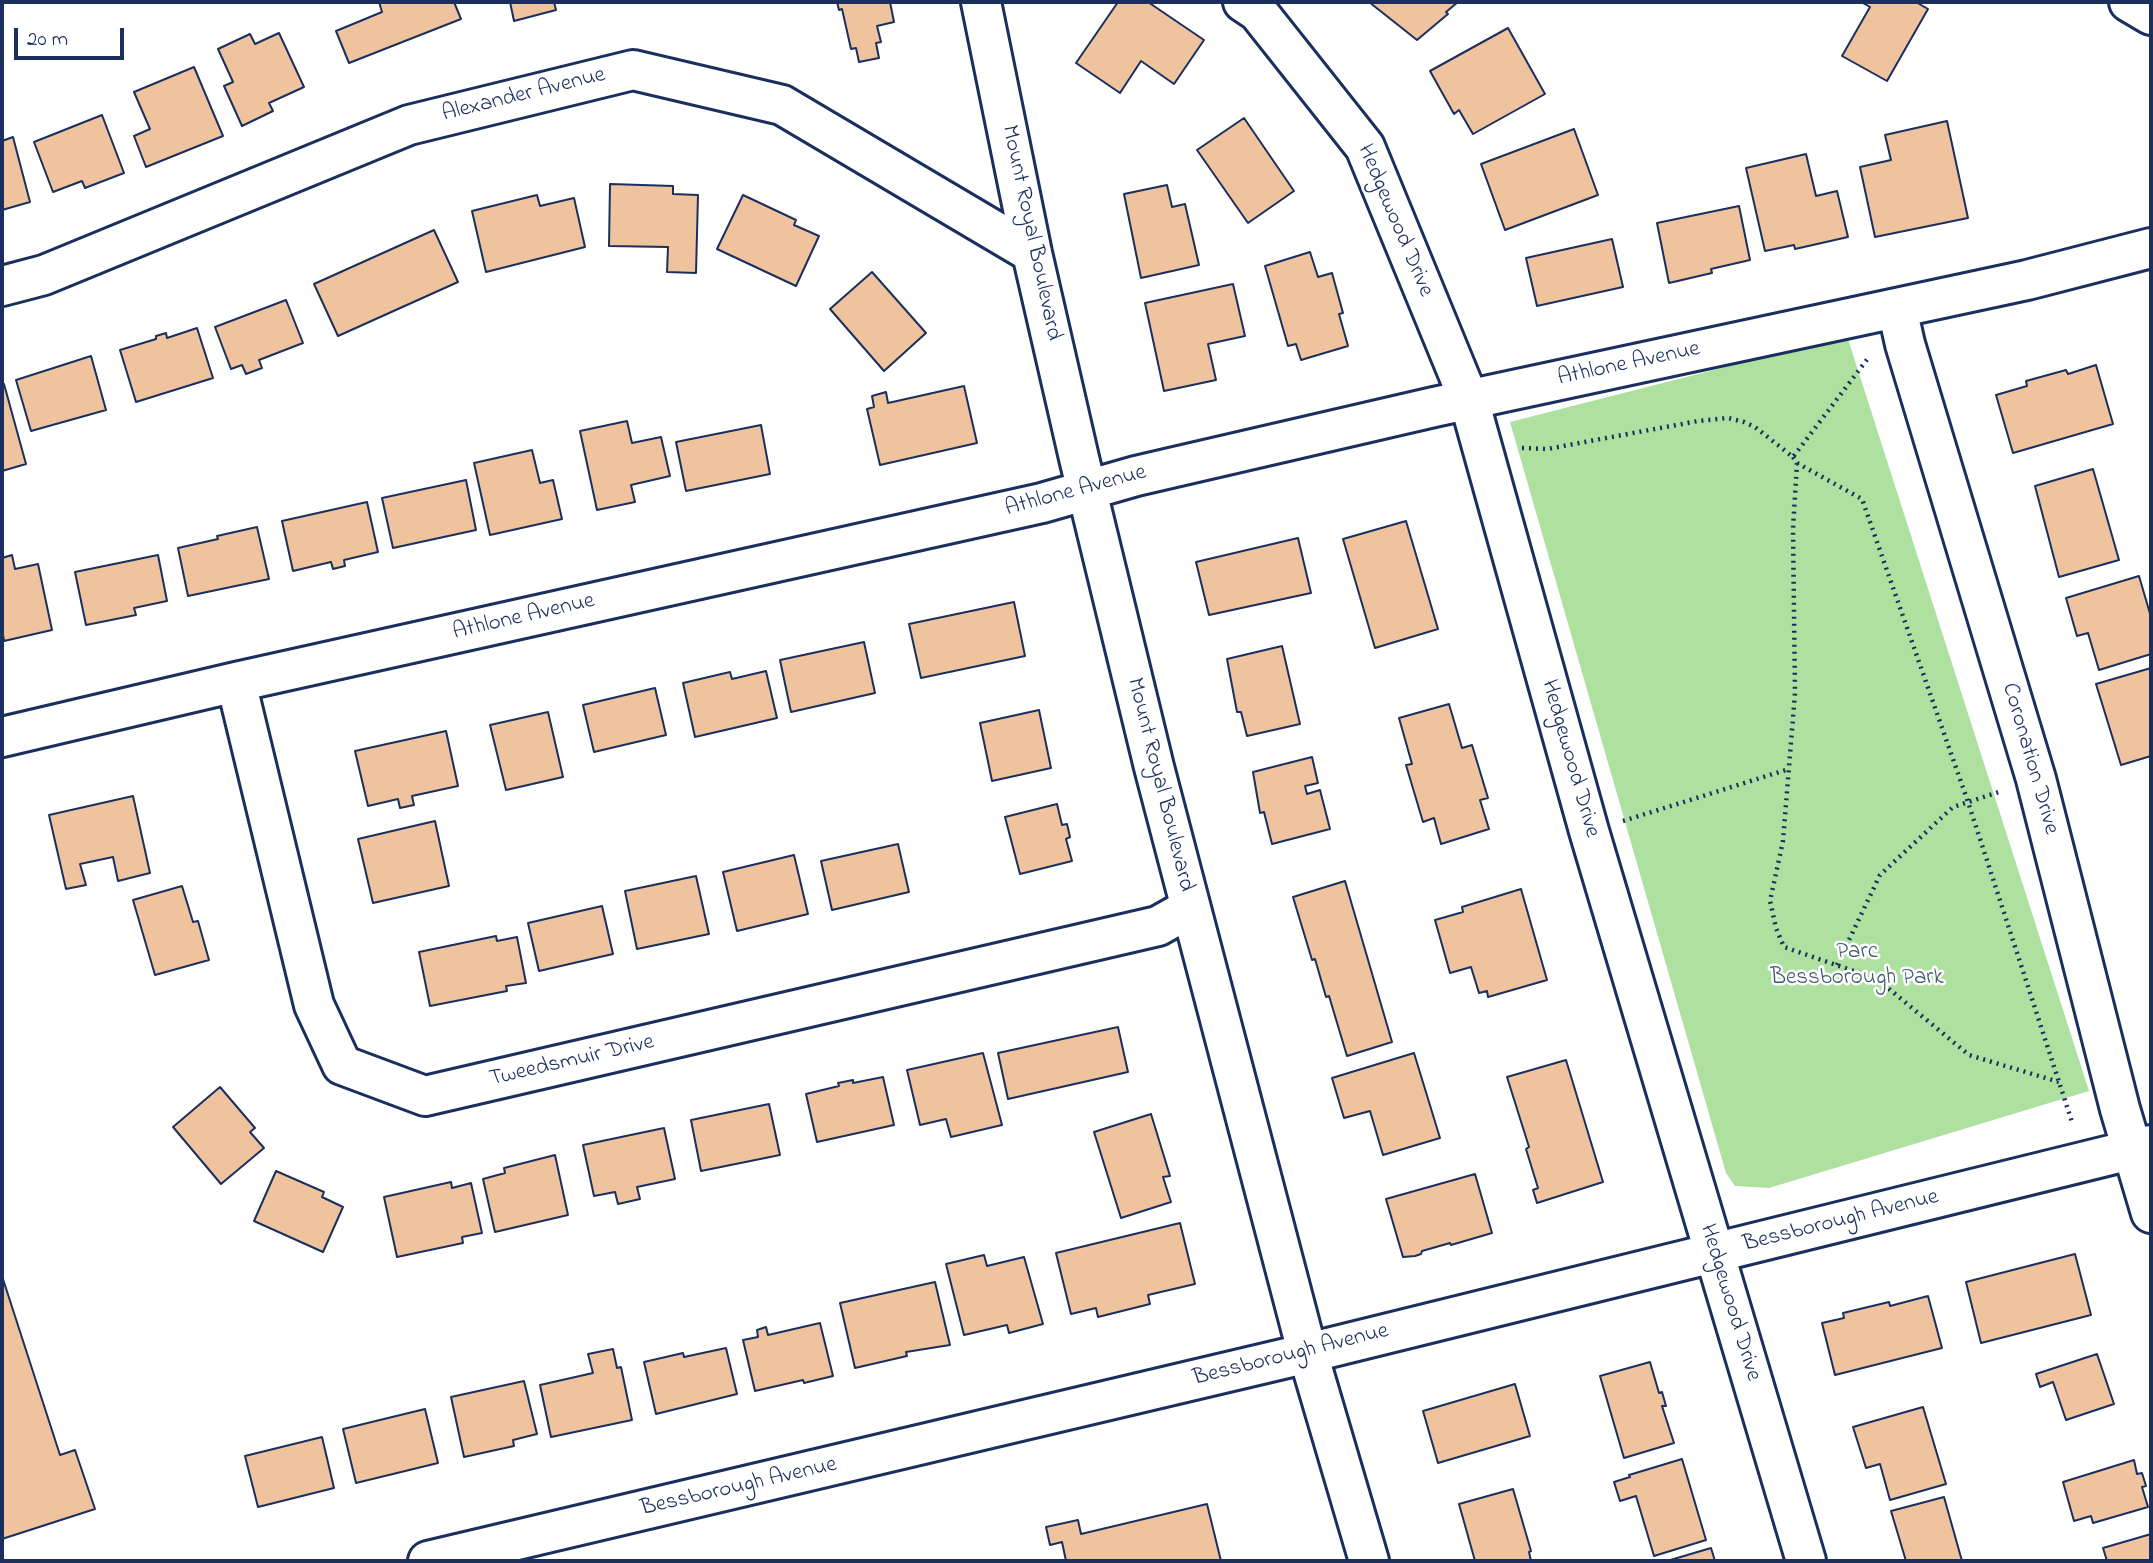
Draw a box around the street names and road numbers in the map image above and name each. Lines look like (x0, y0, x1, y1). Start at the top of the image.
street label: Alexander Avenue (440, 62, 608, 130)
street label: Mount Royal Boulevard (994, 123, 1066, 343)
street label: Hedgewood Drive (1350, 141, 1438, 301)
street label: Athlone Avenue (1555, 336, 1703, 394)
street label: Athlone Avenue (1002, 460, 1150, 524)
street label: Athlone Avenue (450, 588, 598, 648)
street label: Mount Royal Boulevard (1119, 675, 1199, 895)
street label: Hedgewood Drive (1533, 677, 1605, 841)
street label: Coronation Drive (1994, 680, 2064, 838)
street label: Tweedsmuir Drive (487, 1030, 657, 1094)
street label: Bessborough Avenue (1740, 1184, 1942, 1260)
street label: Hedgewood Drive (1692, 1221, 1766, 1385)
street label: Bessborough Avenue (1190, 1318, 1392, 1394)
street label: Bessborough Avenue (638, 1452, 840, 1524)

